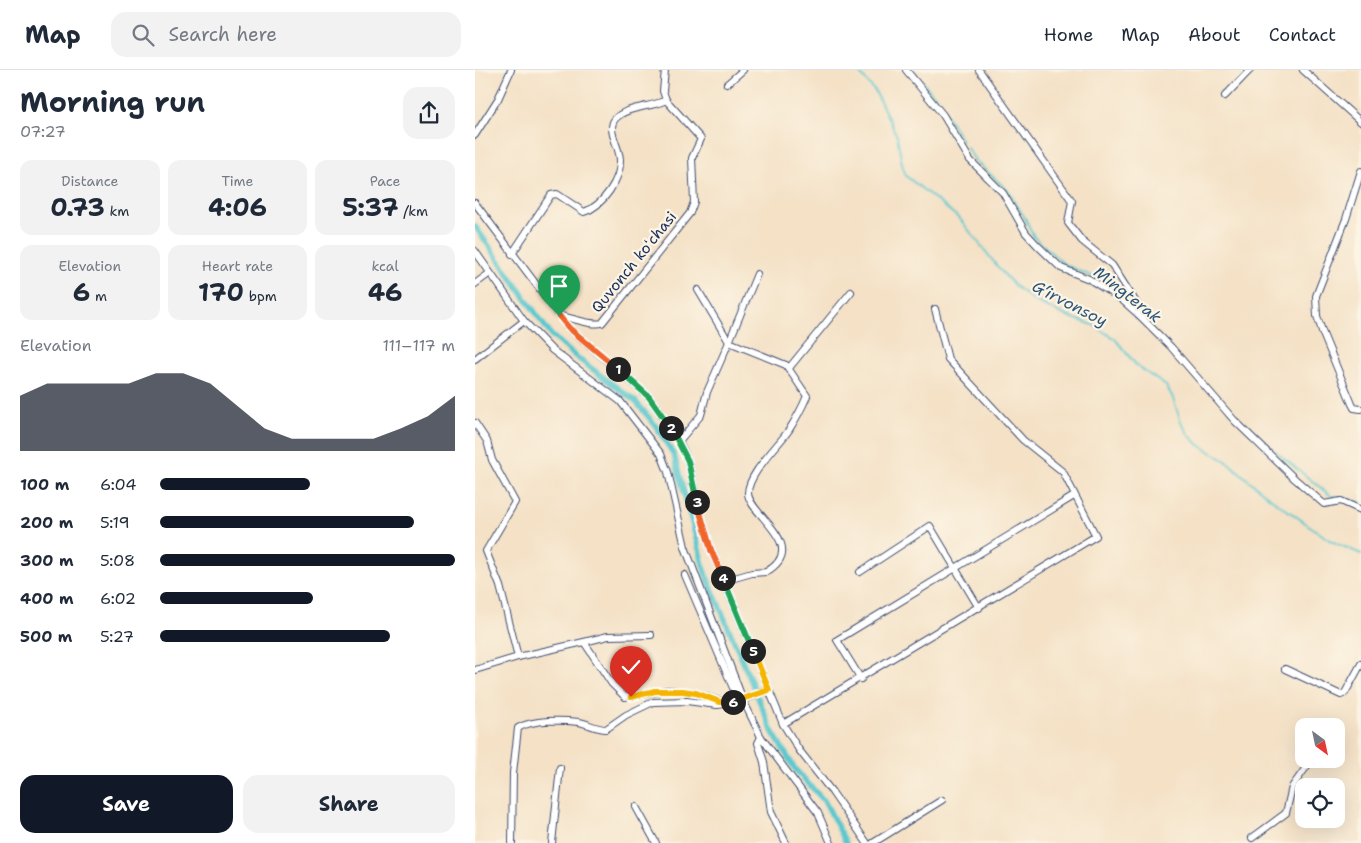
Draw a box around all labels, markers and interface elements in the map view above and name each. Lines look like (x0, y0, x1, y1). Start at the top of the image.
search box (111, 12, 461, 57)
text: Map (25, 19, 81, 51)
icon: search (129, 21, 157, 49)
text: Search here (169, 22, 277, 47)
text: Home (1044, 23, 1093, 47)
text: Map (1121, 23, 1160, 47)
text: About (1188, 23, 1241, 47)
text: Contact (1269, 23, 1336, 47)
text: Morning run (20, 83, 205, 121)
button: share (403, 87, 455, 139)
text: 07:27 (20, 121, 66, 142)
text: Distance (61, 172, 119, 190)
text: Time (221, 172, 254, 190)
text: Pace (370, 172, 401, 190)
text: 0.73 (50, 190, 105, 224)
text: 4:06 (208, 190, 267, 224)
text: 5:37 (342, 190, 398, 224)
text: km (105, 202, 129, 220)
text: /km (398, 202, 428, 220)
street label: Quvonch koʻchasi (587, 207, 681, 317)
text: Elevation (58, 257, 121, 275)
text: Heart rate (202, 257, 273, 275)
text: kcal (372, 257, 399, 275)
water label: Mingterak (1089, 261, 1166, 327)
pin (538, 265, 580, 316)
icon: arrive (545, 272, 573, 300)
text: 6 (73, 275, 90, 309)
text: 170 (198, 275, 244, 309)
text: 46 (368, 275, 403, 309)
water label: G‘irvonsoy (1029, 276, 1111, 331)
text: m (90, 287, 107, 305)
text: bpm (244, 287, 277, 305)
text: Elevation (20, 335, 92, 356)
text: 111–117 m (382, 335, 455, 356)
pin: 1 (605, 356, 631, 382)
text: 1 (615, 360, 622, 378)
pin: 2 (659, 416, 683, 440)
text: 2 (667, 419, 676, 437)
text: 100 m (20, 474, 69, 495)
text: 6:04 (100, 474, 136, 495)
pin: 3 (685, 490, 709, 514)
text: 3 (693, 493, 702, 511)
text: 200 m (20, 512, 73, 533)
text: 5:19 (100, 512, 130, 533)
text: 300 m (20, 550, 74, 571)
text: 5:08 (100, 550, 135, 571)
pin: 4 (711, 566, 735, 590)
text: 4 (719, 569, 728, 587)
text: 400 m (20, 588, 74, 609)
text: 6:02 (100, 588, 136, 609)
text: 500 m (20, 626, 72, 647)
text: 5:27 (100, 626, 134, 647)
pin: 5 (741, 638, 765, 664)
text: 5 (749, 642, 758, 660)
pin (610, 646, 652, 697)
icon: check (617, 653, 645, 681)
pin: 6 (721, 690, 745, 714)
text: 6 (729, 693, 738, 711)
north arrow (1295, 718, 1345, 768)
map controls (1295, 718, 1345, 828)
button: Save (20, 775, 233, 833)
button: Share (243, 775, 455, 833)
button: locate (1295, 778, 1345, 828)

